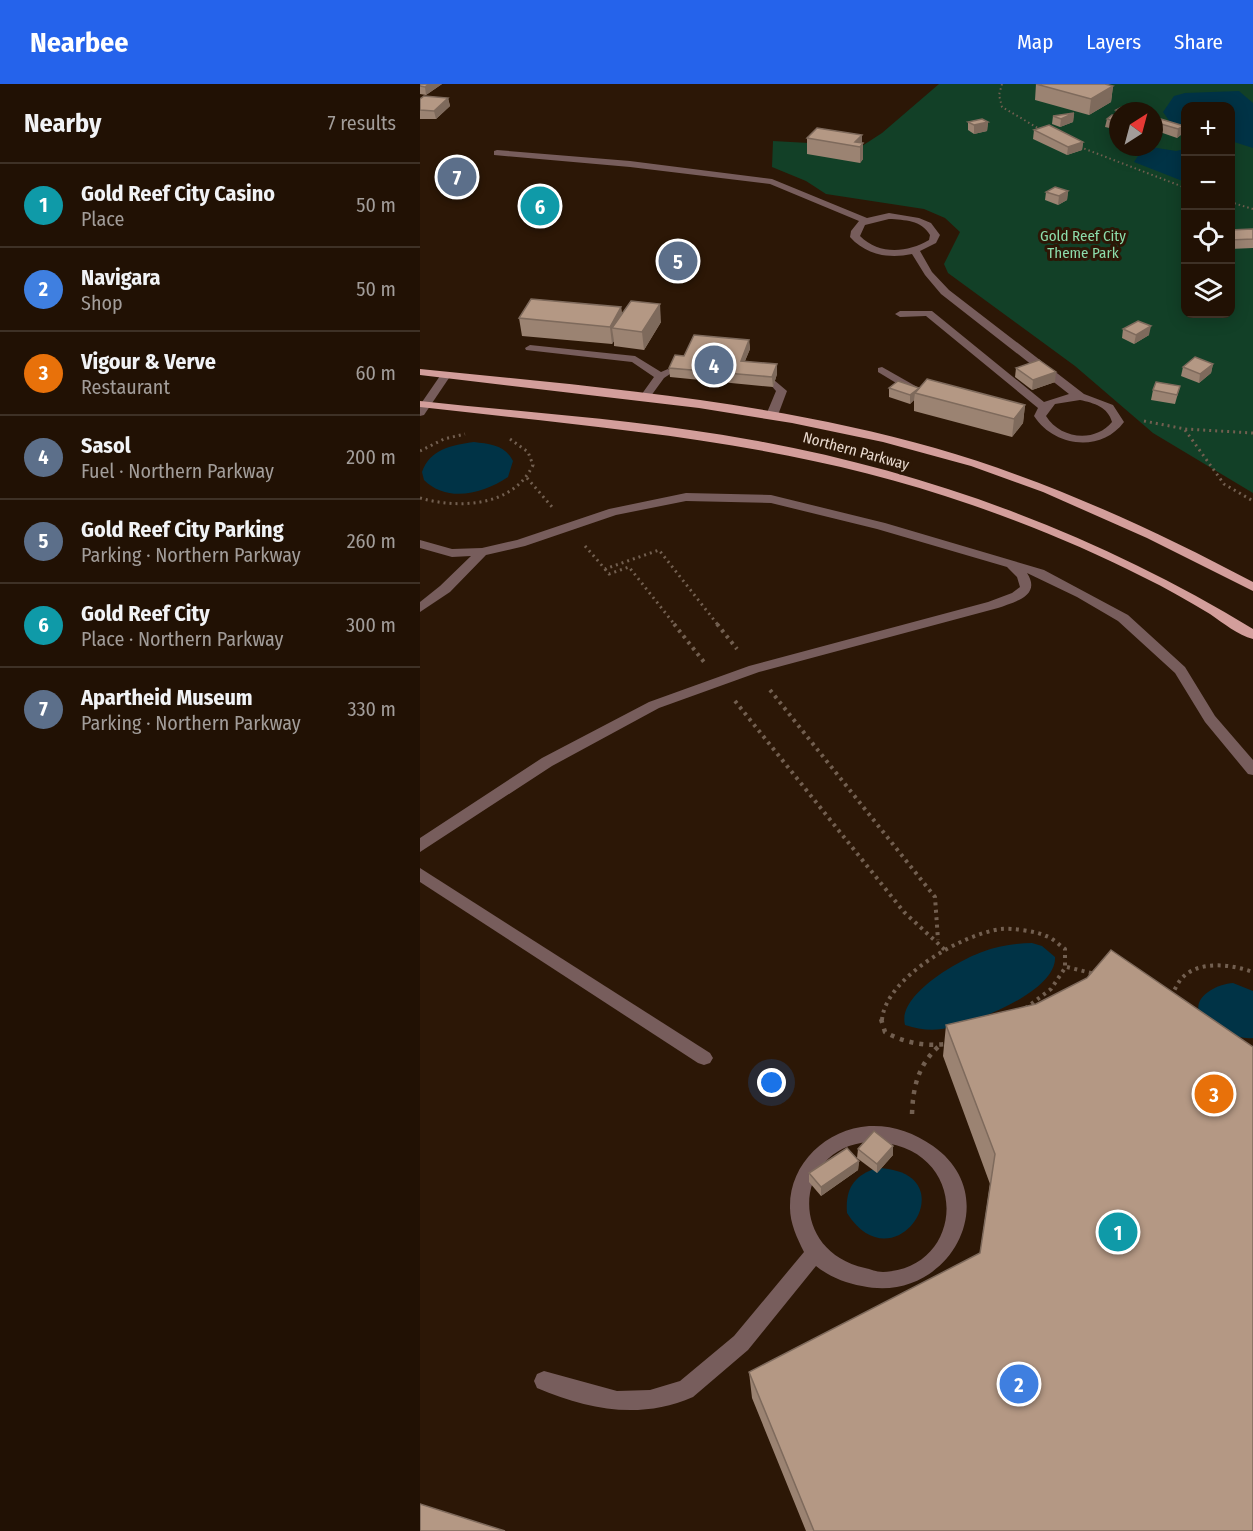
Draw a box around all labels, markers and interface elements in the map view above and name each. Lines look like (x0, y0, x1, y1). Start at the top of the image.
text: Nearbee (30, 26, 129, 59)
text: Map (1017, 29, 1053, 55)
text: Layers (1086, 29, 1141, 55)
text: Share (1174, 29, 1223, 55)
north arrow (1109, 102, 1163, 156)
map controls (1181, 102, 1235, 318)
button: + (1181, 102, 1235, 156)
text: Nearby (24, 108, 101, 139)
text: 7 results (328, 111, 396, 135)
pin: 7 (438, 154, 477, 200)
button: − (1181, 156, 1235, 210)
text: Gold Reef City Casino (81, 180, 275, 207)
pin: 6 (520, 184, 560, 228)
text: 1 (39, 193, 48, 217)
text: 50 m (356, 193, 396, 217)
text: Place (81, 207, 124, 231)
button: locate (1181, 210, 1235, 264)
park label: Gold Reef City Theme Park (1040, 227, 1126, 262)
pin: 5 (658, 238, 698, 284)
text: Navigara (81, 264, 161, 291)
button: layers (1181, 264, 1235, 318)
text: 2 (39, 277, 48, 301)
text: 50 m (356, 277, 396, 301)
text: Shop (81, 291, 123, 315)
pin: 4 (694, 342, 734, 388)
text: Vigour & Verve (81, 348, 216, 375)
text: 3 (39, 361, 48, 385)
text: 60 m (356, 361, 396, 385)
text: Restaurant (81, 375, 170, 399)
street label: Northern Parkway (801, 428, 911, 474)
text: Sasol (81, 432, 131, 459)
text: 4 (38, 445, 49, 469)
text: 200 m (346, 445, 396, 469)
text: Fuel · Northern Parkway (81, 459, 274, 483)
text: Gold Reef City Parking (81, 516, 284, 543)
text: 5 (39, 529, 48, 553)
text: 260 m (347, 529, 396, 553)
text: Parking · Northern Parkway (81, 543, 301, 567)
text: Gold Reef City (81, 600, 210, 627)
text: 6 (38, 613, 49, 637)
text: 300 m (346, 613, 396, 637)
text: Place · Northern Parkway (81, 627, 284, 651)
text: Apartheid Museum (81, 684, 253, 711)
text: 7 (39, 697, 48, 721)
text: 330 m (347, 697, 396, 721)
text: Parking · Northern Parkway (81, 711, 301, 735)
your location (757, 1068, 786, 1097)
pin: 3 (1194, 1072, 1234, 1116)
pin: 1 (1098, 1210, 1138, 1254)
pin: 2 (1000, 1362, 1038, 1406)

